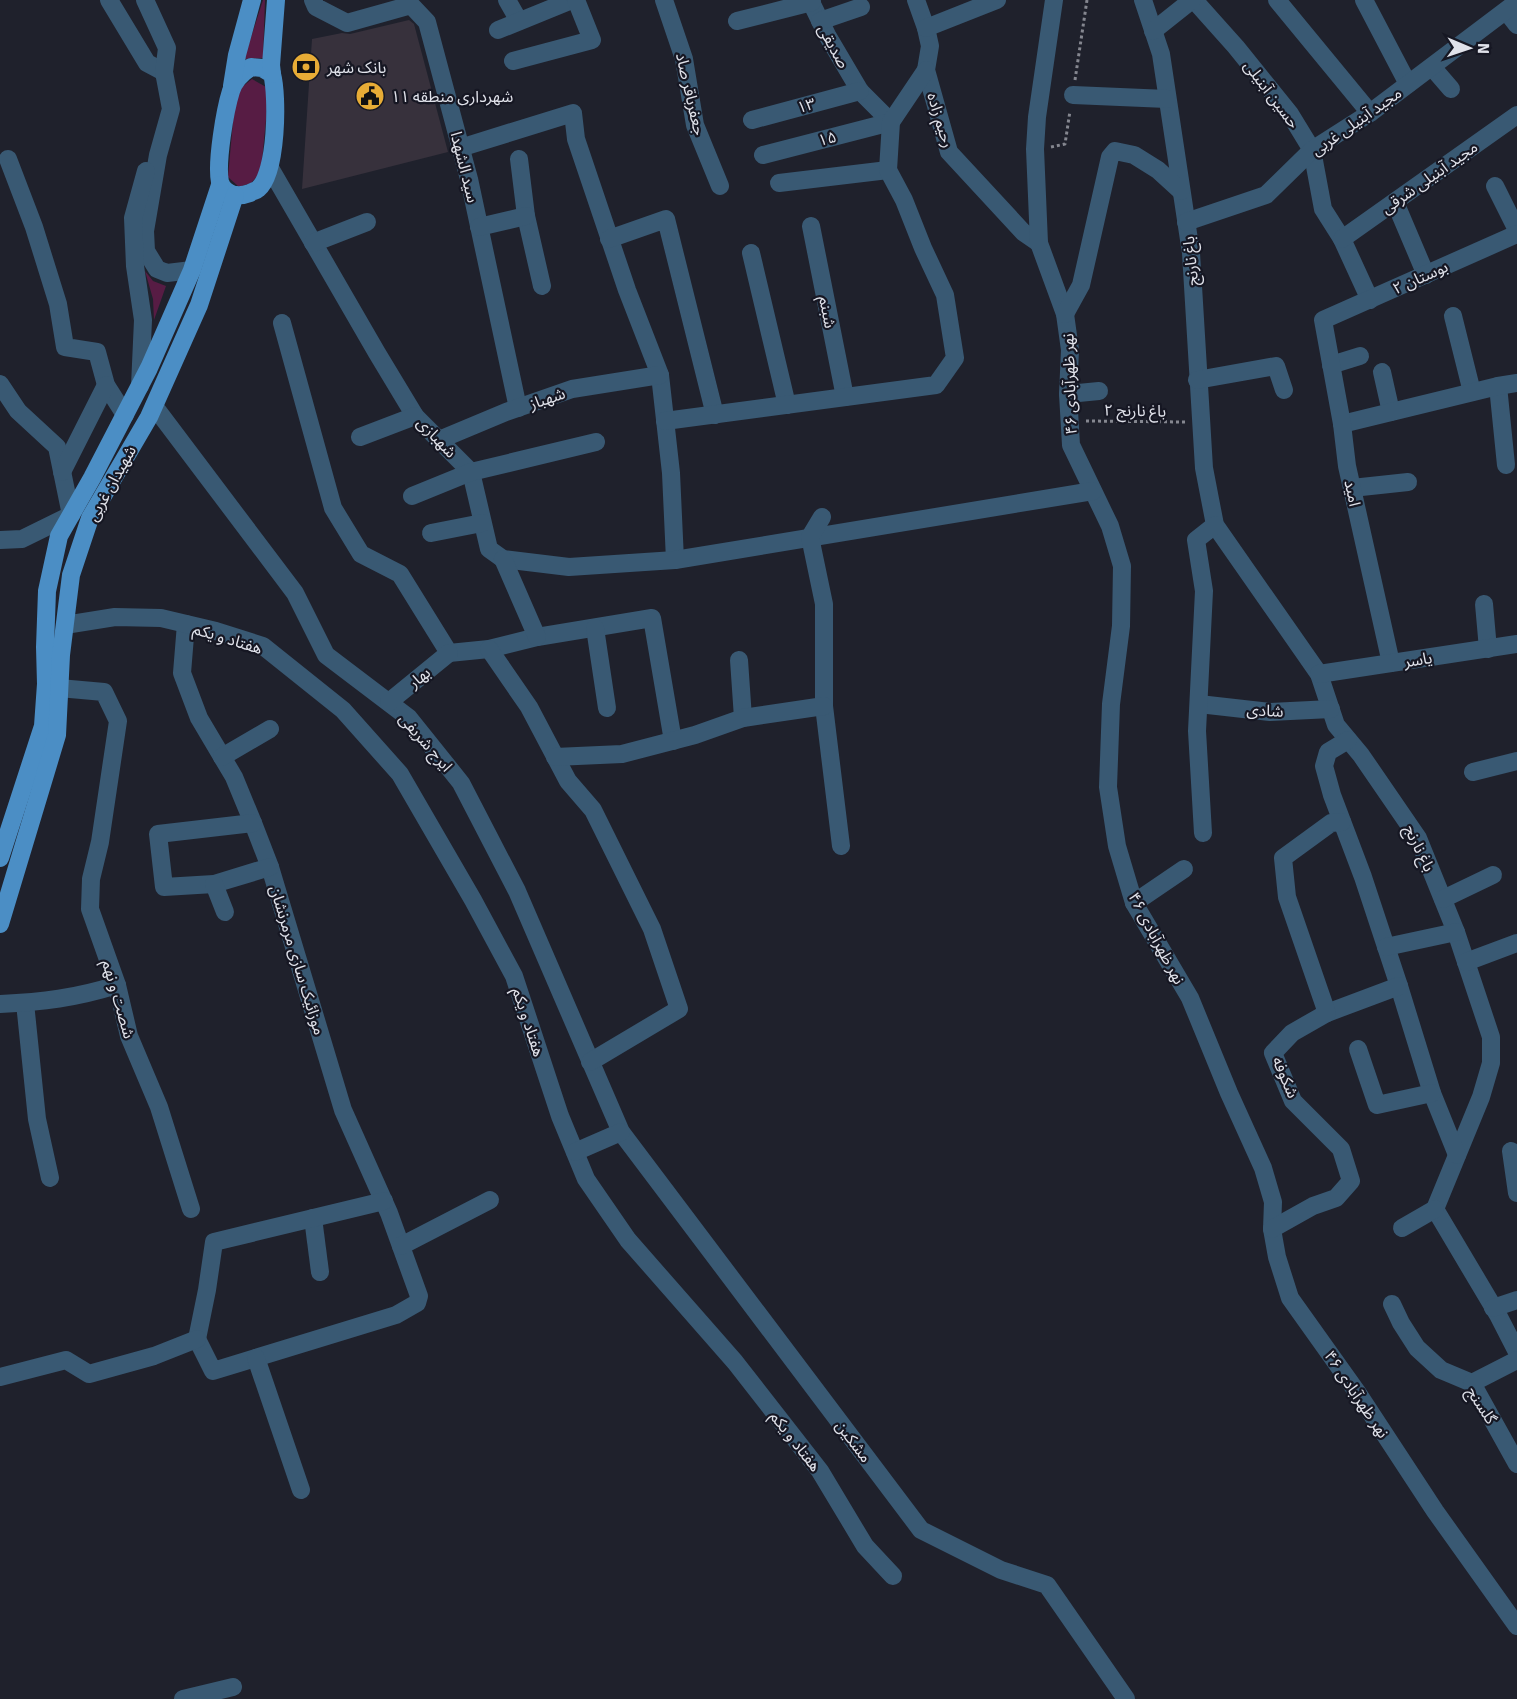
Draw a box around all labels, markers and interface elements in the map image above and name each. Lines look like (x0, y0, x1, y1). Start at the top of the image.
north arrow (1439, 18, 1499, 78)
street label: صدیقی (813, 21, 853, 72)
text: N (1473, 43, 1493, 54)
bank icon: بانک شهر (290, 51, 322, 83)
street label: جعفرباقر صاد (671, 51, 709, 138)
street label: حسین آبنیلی (1239, 57, 1303, 133)
place label: بانک شهر (326, 58, 386, 78)
public building icon: شهرداری منطقه ۱۱ (354, 80, 386, 112)
street label: مجید آبنیلی غربی (1307, 83, 1406, 160)
place label: شهرداری منطقه ۱۱ (391, 87, 513, 107)
street label: رحیم زاده (920, 90, 958, 151)
street label: ۱۳ (795, 94, 818, 118)
street label: ۱۵ (816, 127, 839, 151)
street label: سید الشهدا (446, 130, 483, 205)
street label: مجید آبنیلی شرقی (1377, 137, 1482, 219)
street label: باغ نارنج (1179, 235, 1205, 287)
street label: بوستان ۲ (1390, 257, 1451, 299)
street label: شبنم (812, 294, 840, 330)
street label: نهر ظهرآبادی ۴۶ (1058, 333, 1082, 435)
street label: شهباز (526, 384, 568, 415)
street label: باغ نارنج ۲ (1104, 400, 1166, 424)
street label: شهبازی (412, 413, 460, 462)
street label: شهیدان غربی (83, 442, 141, 525)
street label: امید (1339, 478, 1365, 508)
street label: هفتاد و یکم (190, 619, 265, 661)
street label: یاسر (1402, 648, 1434, 672)
street label: بهار (404, 663, 435, 693)
street label: شادی (1246, 700, 1284, 722)
street label: ایرج شریفی (393, 709, 456, 778)
street label: باغ نارنج (1397, 822, 1439, 876)
street label: موزائیک سازی مرمرنشان (265, 883, 329, 1037)
street label: نهر ظهرآبادی ۴۶ (1123, 889, 1189, 988)
street label: شصت و نهم (95, 958, 139, 1041)
street label: هفتاد و یکم (506, 985, 549, 1060)
street label: شکوفه (1267, 1054, 1303, 1101)
street label: نهر ظهرآبادی ۴۶ (1320, 1347, 1393, 1442)
street label: گلسنج (1460, 1383, 1501, 1430)
street label: هفتاد و یکم (764, 1407, 825, 1477)
street label: مشکین (831, 1417, 876, 1467)

